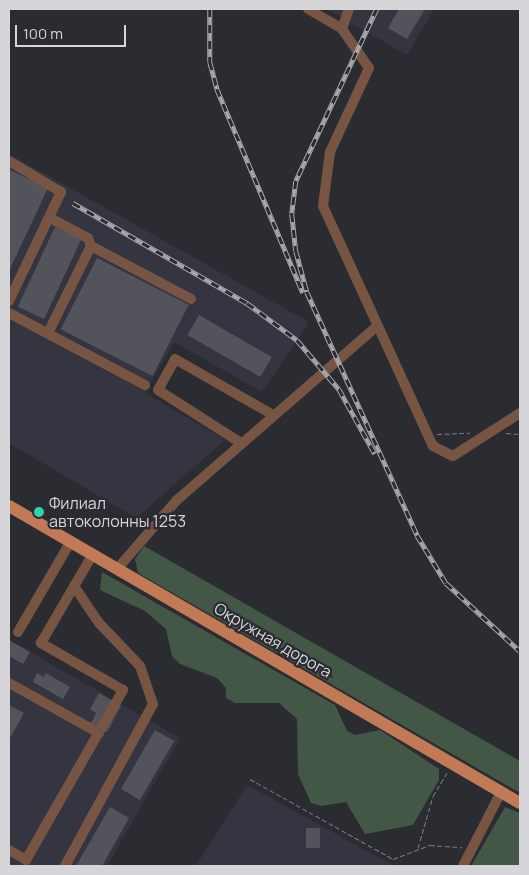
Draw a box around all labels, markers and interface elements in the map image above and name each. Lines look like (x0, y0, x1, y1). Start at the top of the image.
scale bar (18, 15, 129, 47)
text: 100 m (23, 23, 63, 44)
place label: Филиал автоколонны 1253 (49, 493, 186, 531)
marker: Филиал автоколонны 1253 (33, 506, 45, 518)
street label: Окружная дорога (211, 599, 335, 681)

